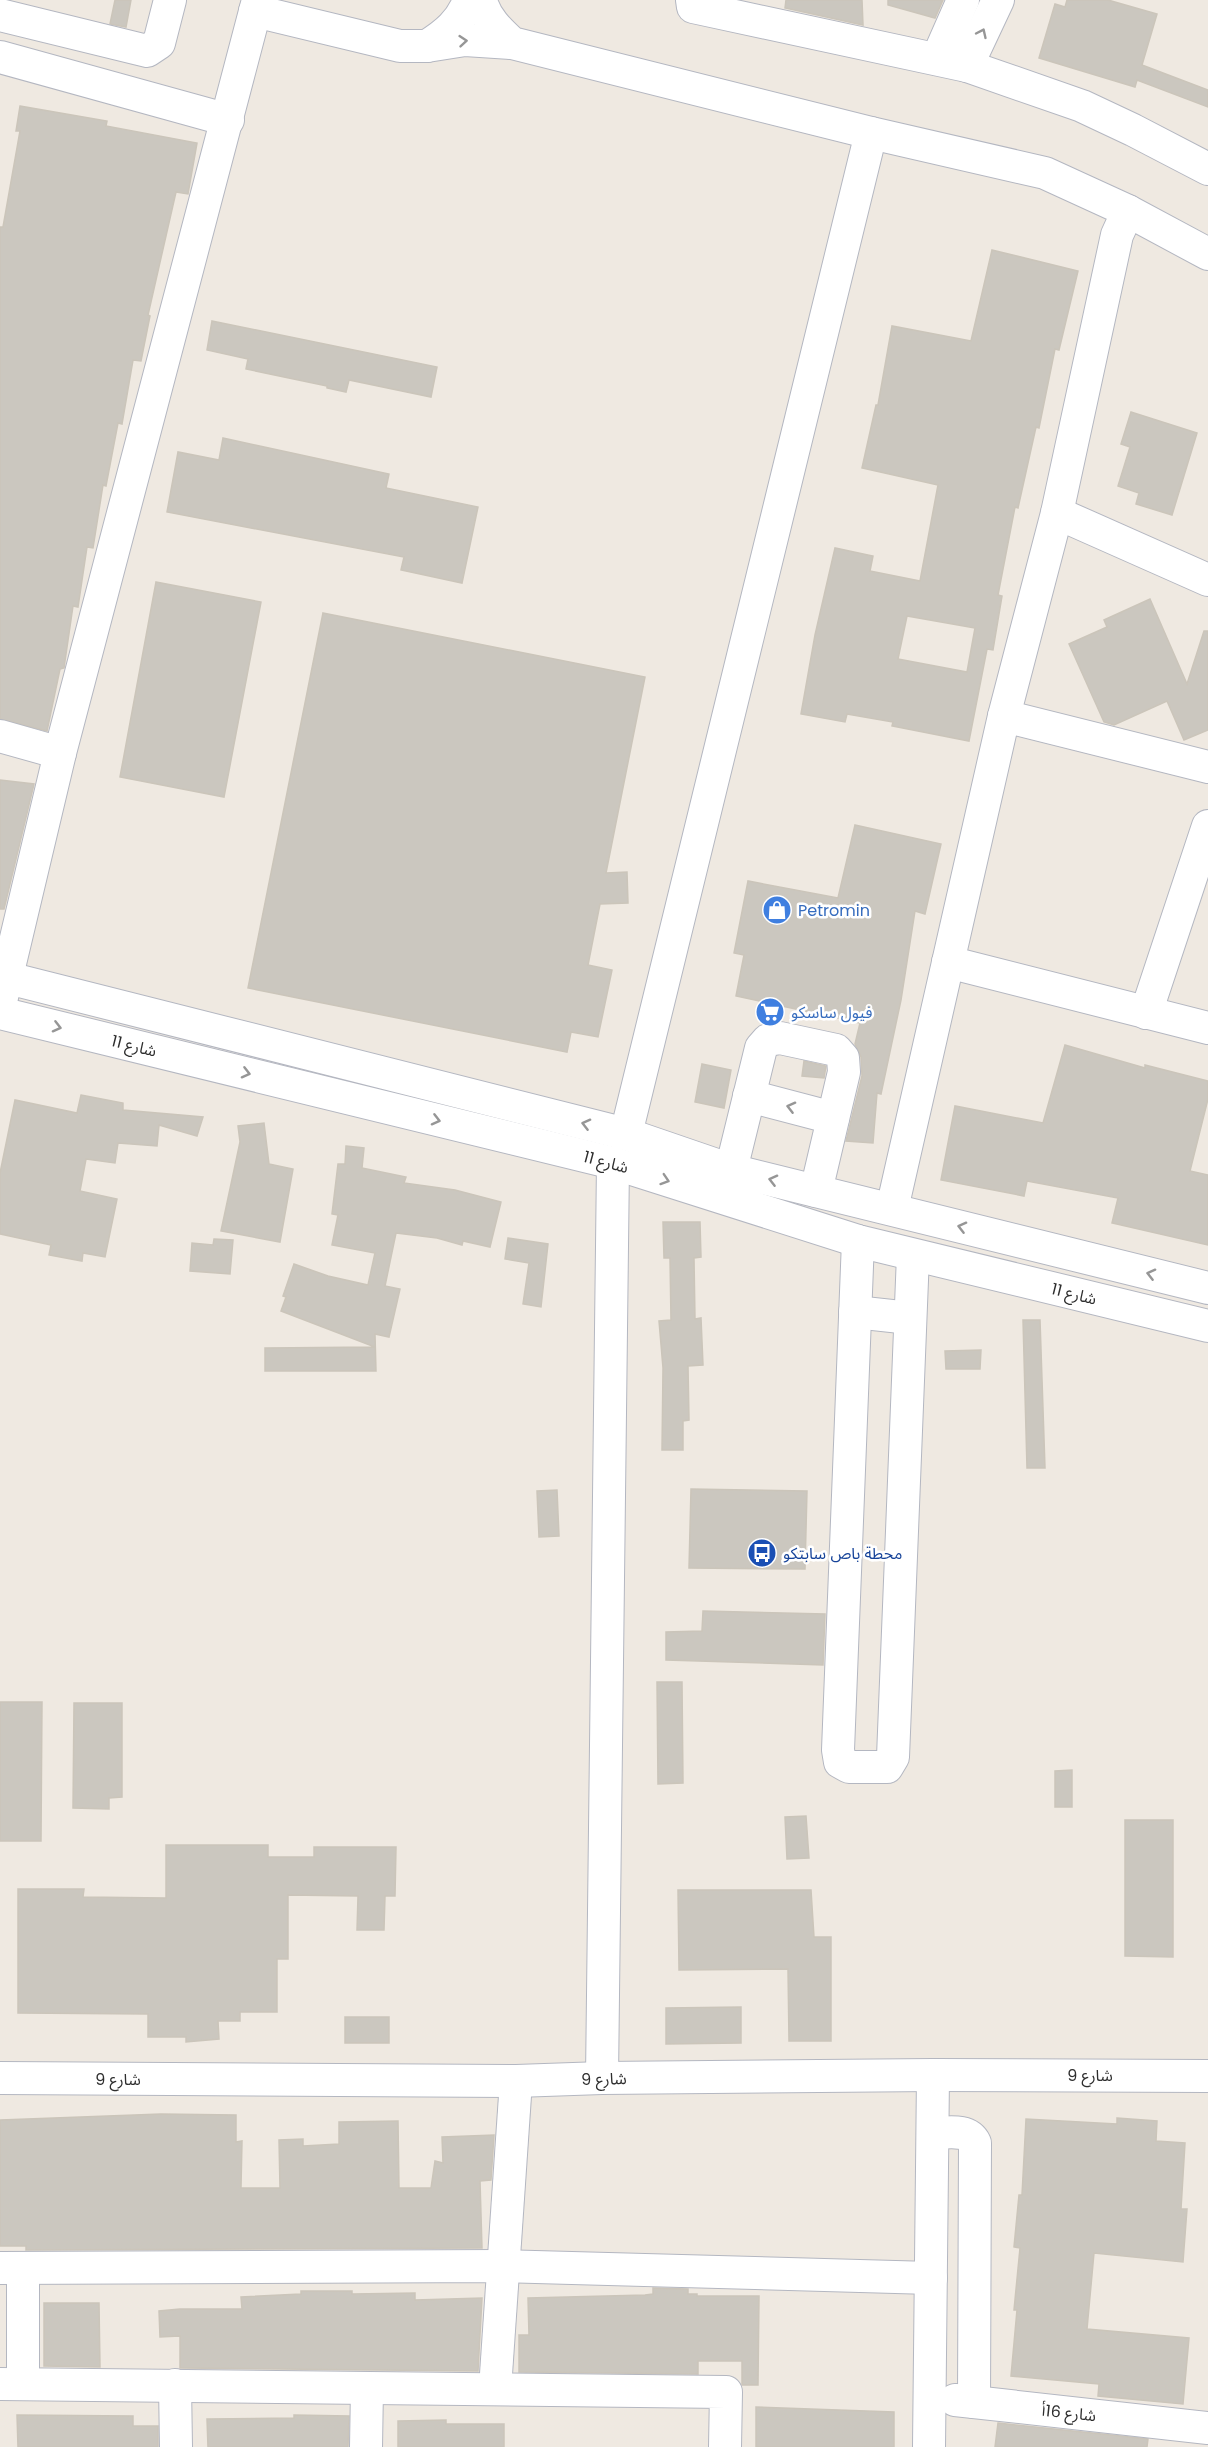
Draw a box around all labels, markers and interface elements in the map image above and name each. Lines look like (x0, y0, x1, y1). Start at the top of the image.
one-way arrow (975, 28, 987, 39)
one-way arrow (458, 35, 467, 48)
shop icon: Petromin (761, 894, 793, 926)
place label: Petromin (798, 899, 870, 922)
supermarket icon: فيول ساسكو (754, 996, 786, 1028)
place label: فيول ساسكو (791, 1001, 873, 1024)
one-way arrow (52, 1019, 62, 1032)
street label: شارع 11 (109, 1029, 159, 1064)
one-way arrow (241, 1066, 251, 1079)
one-way arrow (786, 1102, 796, 1115)
one-way arrow (430, 1112, 440, 1125)
one-way arrow (581, 1119, 591, 1132)
street label: شارع 11 (581, 1145, 631, 1180)
one-way arrow (659, 1172, 670, 1185)
one-way arrow (768, 1174, 778, 1187)
one-way arrow (957, 1221, 967, 1234)
one-way arrow (1146, 1268, 1156, 1281)
street label: شارع 11 (1049, 1277, 1099, 1312)
bus stop icon: محطة باص سابتكو (746, 1537, 778, 1569)
place label: محطة باص سابتكو (783, 1542, 902, 1565)
street label: شارع 9 (1067, 2064, 1113, 2088)
street label: شارع 9 (581, 2067, 627, 2092)
street label: شارع 9 (95, 2068, 141, 2092)
street label: شارع 16أ (1040, 2399, 1097, 2428)

